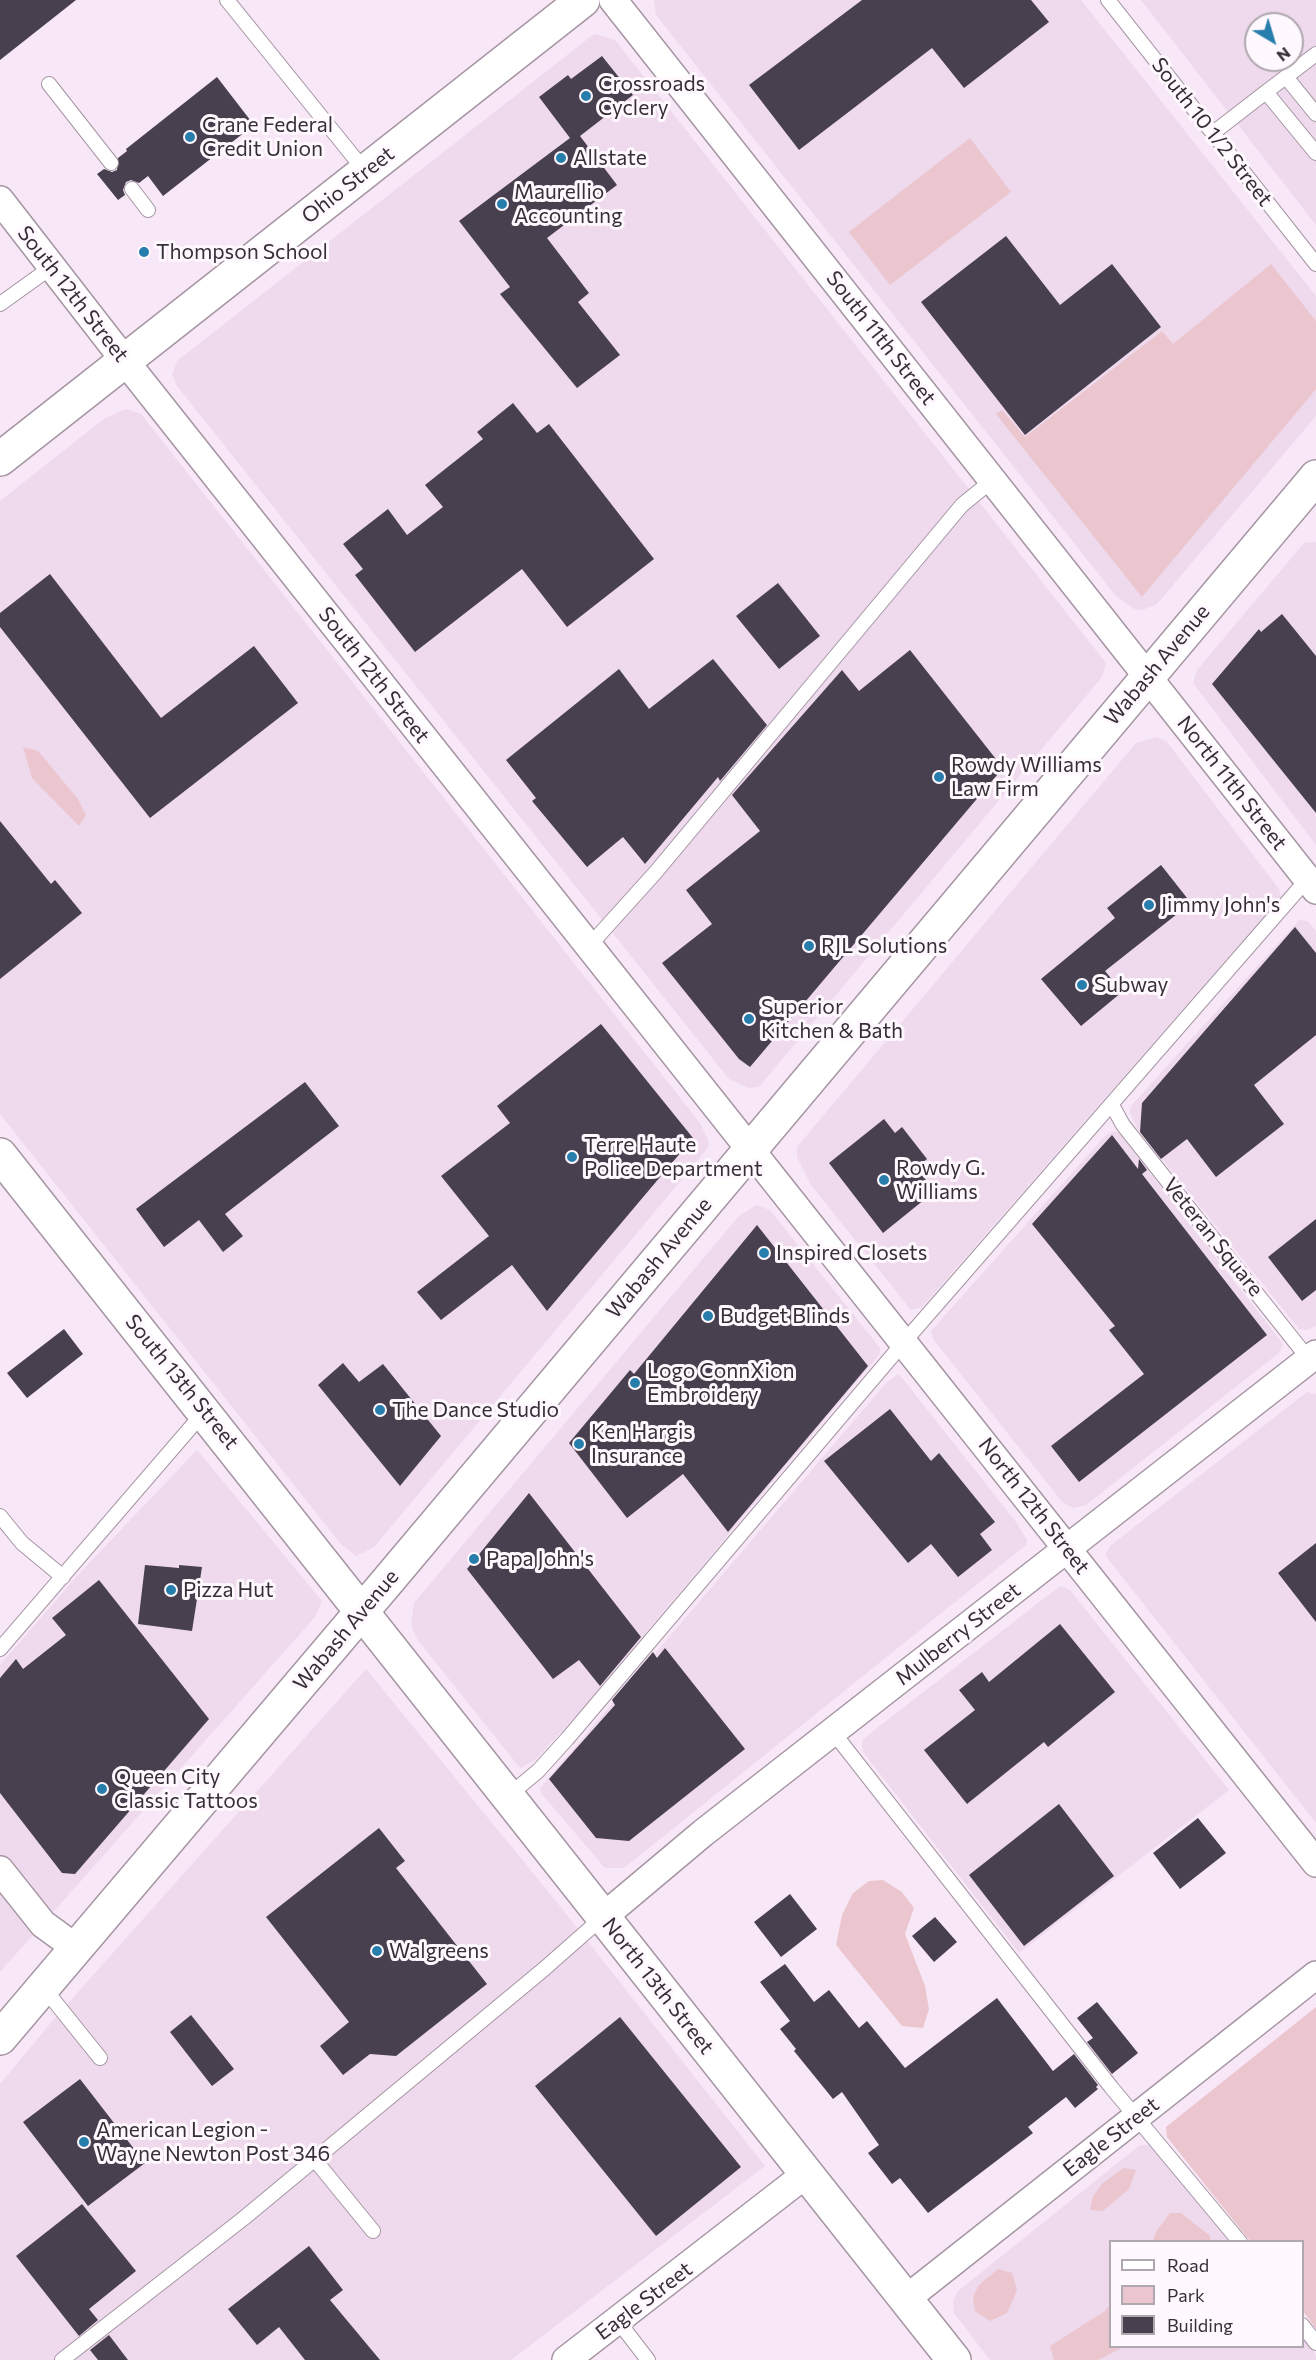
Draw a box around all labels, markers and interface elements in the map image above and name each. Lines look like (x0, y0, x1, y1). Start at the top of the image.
north arrow (1244, 12, 1304, 72)
text: N (1274, 44, 1295, 66)
street label: South 10 1/2 Street (1146, 53, 1278, 211)
place label: Crossroads Cyclery (598, 71, 705, 121)
marker: Crossroads Cyclery (579, 89, 593, 103)
place label: Crane Federal Credit Union (202, 112, 333, 162)
marker: Crane Federal Credit Union (183, 130, 197, 144)
street label: Ohio Street (297, 141, 399, 229)
place label: Allstate (573, 145, 647, 171)
marker: Allstate (554, 151, 568, 165)
place label: Maurellio Accounting (514, 179, 623, 229)
marker: Maurellio Accounting (495, 197, 509, 211)
street label: South 12th Street (12, 221, 134, 367)
place label: Thompson School (156, 239, 328, 265)
marker: Thompson School (137, 245, 151, 259)
street label: South 11th Street (821, 266, 941, 410)
street label: Wabash Avenue (1099, 599, 1215, 731)
street label: South 12th Street (313, 602, 435, 748)
street label: North 11th Street (1172, 711, 1292, 855)
place label: Rowdy Williams Law Firm (951, 752, 1102, 802)
marker: Rowdy Williams Law Firm (932, 770, 946, 784)
place label: Jimmy John's (1161, 892, 1280, 918)
marker: Jimmy John's (1142, 898, 1156, 912)
place label: RJL Solutions (821, 933, 947, 959)
marker: RJL Solutions (802, 939, 816, 953)
place label: Subway (1094, 972, 1168, 998)
marker: Subway (1075, 978, 1089, 992)
place label: Superior Kitchen & Bath (761, 994, 903, 1044)
marker: Superior Kitchen & Bath (742, 1012, 756, 1026)
place label: Terre Haute Police Department (584, 1132, 763, 1182)
marker: Terre Haute Police Department (565, 1150, 579, 1164)
place label: Rowdy G. Williams (896, 1155, 985, 1205)
marker: Rowdy G. Williams (877, 1173, 891, 1187)
street label: Veteran Square (1158, 1173, 1268, 1301)
street label: Wabash Avenue (601, 1192, 717, 1324)
place label: Inspired Closets (776, 1240, 927, 1266)
marker: Inspired Closets (757, 1246, 771, 1260)
place label: Budget Blinds (720, 1303, 850, 1329)
street label: South 13th Street (120, 1309, 244, 1455)
marker: Budget Blinds (701, 1309, 715, 1323)
place label: Logo ConnXion Embroidery (647, 1358, 795, 1408)
marker: Logo ConnXion Embroidery (628, 1376, 642, 1390)
place label: The Dance Studio (392, 1397, 559, 1423)
marker: The Dance Studio (373, 1403, 387, 1417)
place label: Ken Hargis Insurance (591, 1419, 693, 1469)
street label: North 12th Street (973, 1433, 1095, 1579)
marker: Ken Hargis Insurance (572, 1437, 586, 1451)
place label: Papa John's (486, 1546, 594, 1572)
marker: Papa John's (467, 1552, 481, 1566)
street label: Wabash Avenue (288, 1564, 404, 1696)
place label: Pizza Hut (183, 1577, 274, 1603)
street label: Mulberry Street (890, 1577, 1026, 1691)
marker: Pizza Hut (164, 1583, 178, 1597)
place label: Queen City Classic Tattoos (114, 1764, 258, 1814)
marker: Queen City Classic Tattoos (95, 1782, 109, 1796)
street label: North 13th Street (597, 1913, 719, 2059)
place label: Walgreens (389, 1938, 489, 1964)
marker: Walgreens (370, 1944, 384, 1958)
street label: Eagle Street (1058, 2092, 1164, 2182)
place label: American Legion - Wayne Newton Post 346 (96, 2117, 330, 2167)
marker: American Legion - Wayne Newton Post 346 (77, 2135, 91, 2149)
legend (1109, 2240, 1304, 2348)
text: Road (1167, 2254, 1209, 2276)
street label: Eagle Street (591, 2256, 697, 2346)
text: Park (1167, 2284, 1205, 2306)
text: Building (1167, 2314, 1233, 2336)

